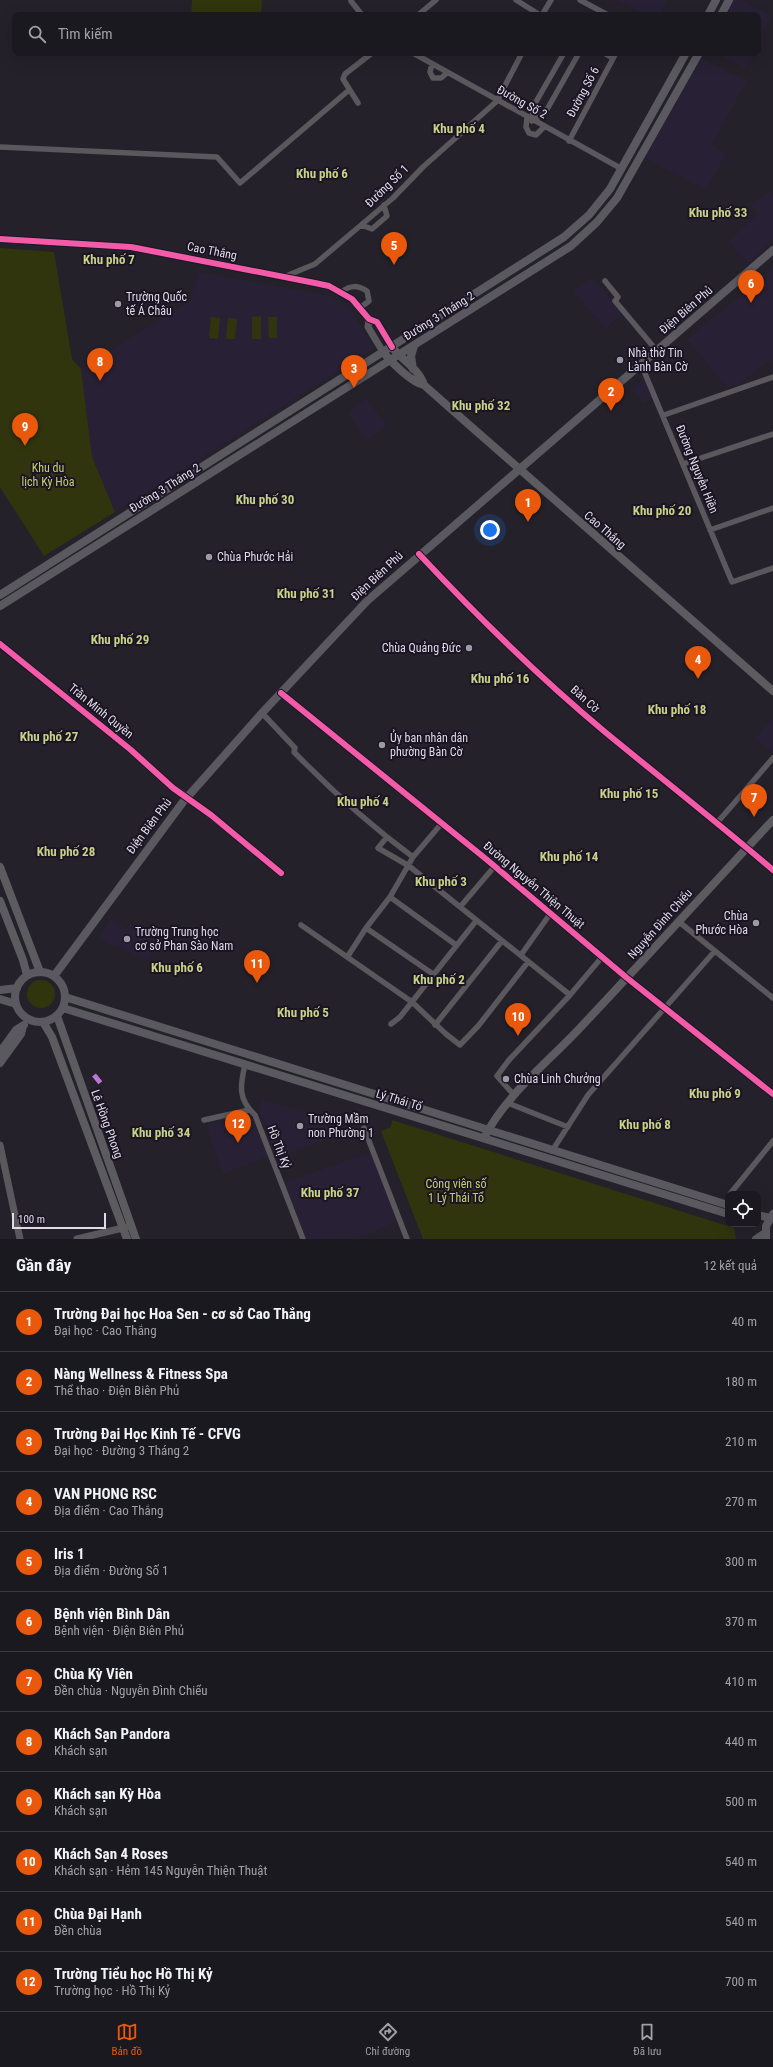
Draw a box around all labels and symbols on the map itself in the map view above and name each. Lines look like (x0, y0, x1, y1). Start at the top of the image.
street label: Đường Số 6 (564, 64, 602, 120)
street label: Đường Số 2 (495, 83, 550, 122)
district label: Khu phố 4 (433, 121, 485, 136)
street label: Đường Số 1 (362, 162, 412, 210)
district label: Khu phố 6 (296, 166, 348, 181)
district label: Khu phố 33 (689, 205, 747, 220)
pin: 5 (381, 232, 407, 265)
street label: Cao Thắng (186, 239, 238, 263)
district label: Khu phố 7 (83, 252, 135, 267)
pin: 6 (738, 270, 764, 303)
street label: Điện Biên Phủ (657, 283, 716, 337)
street label: Đường 3 Tháng 2 (401, 289, 477, 343)
place label: Trường Quốc tế Á Châu (126, 290, 188, 318)
marker: Trường Quốc tế Á Châu (113, 299, 123, 309)
place label: Nhà thờ Tin Lành Bàn Cờ (628, 346, 688, 374)
pin: 8 (87, 348, 113, 381)
pin: 3 (341, 355, 367, 388)
marker: Nhà thờ Tin Lành Bàn Cờ (615, 355, 625, 365)
pin: 2 (598, 378, 624, 411)
district label: Khu phố 32 (452, 398, 511, 413)
pin: 9 (12, 413, 38, 446)
street label: Đường Nguyễn Hiền (673, 423, 721, 515)
park label: Khu du lịch Kỳ Hòa (22, 461, 75, 489)
street label: Đường 3 Tháng 2 (127, 461, 203, 515)
pin: 1 (515, 489, 541, 522)
district label: Khu phố 30 (236, 492, 294, 507)
district label: Khu phố 20 (633, 503, 691, 518)
street label: Cao Thắng (581, 508, 629, 552)
your location (480, 520, 500, 540)
street label: Điện Biên Phủ (348, 548, 406, 604)
place label: Chùa Phước Hải (217, 550, 293, 564)
marker: Chùa Phước Hải (204, 552, 214, 562)
district label: Khu phố 31 (277, 586, 335, 601)
district label: Khu phố 29 (91, 632, 149, 647)
place label: Chùa Quảng Đức (382, 641, 461, 655)
marker: Chùa Quảng Đức (464, 643, 474, 653)
pin: 4 (685, 646, 711, 679)
district label: Khu phố 16 (471, 671, 530, 686)
street label: Trần Minh Quyền (66, 681, 136, 741)
street label: Bàn Cờ (568, 683, 603, 716)
district label: Khu phố 18 (648, 702, 706, 717)
district label: Khu phố 27 (20, 729, 79, 744)
place label: Ủy ban nhân dân phường Bàn Cờ (390, 729, 468, 759)
marker: Ủy ban nhân dân phường Bàn Cờ (377, 740, 387, 750)
pin: 7 (741, 784, 767, 817)
district label: Khu phố 15 (600, 786, 659, 801)
district label: Khu phố 4 (337, 794, 389, 809)
street label: Điện Biên Phủ (124, 795, 174, 856)
street label: Đường Nguyễn Thiện Thuật (480, 838, 588, 932)
district label: Khu phố 28 (37, 844, 95, 859)
district label: Khu phố 14 (540, 849, 599, 864)
district label: Khu phố 3 (415, 874, 467, 889)
street label: Nguyễn Đình Chiểu (625, 886, 695, 962)
place label: Chùa Phước Hòa (695, 909, 748, 937)
marker: Chùa Phước Hòa (751, 918, 761, 928)
place label: Trường Trung học cơ sở Phan Sào Nam (135, 925, 233, 953)
marker: Trường Trung học cơ sở Phan Sào Nam (122, 934, 132, 944)
pin: 11 (244, 950, 270, 983)
district label: Khu phố 6 (151, 960, 203, 975)
district label: Khu phố 2 (413, 972, 465, 987)
pin: 10 (505, 1003, 531, 1036)
district label: Khu phố 5 (277, 1005, 329, 1020)
place label: Chùa Linh Chưởng (514, 1072, 601, 1086)
marker: Chùa Linh Chưởng (501, 1074, 511, 1084)
street label: Lý Thái Tổ (374, 1086, 424, 1114)
district label: Khu phố 9 (689, 1086, 741, 1101)
street label: Lê Hồng Phong (88, 1088, 126, 1160)
pin: 12 (225, 1110, 251, 1143)
place label: Trường Mầm non Phường 1 (308, 1112, 374, 1140)
district label: Khu phố 8 (619, 1117, 671, 1132)
marker: Trường Mầm non Phường 1 (295, 1121, 305, 1131)
street label: Hồ Thị Kỷ (264, 1124, 294, 1170)
district label: Khu phố 34 (132, 1125, 191, 1140)
park label: Công viên số 1 Lý Thái Tổ (426, 1177, 487, 1205)
district label: Khu phố 37 (301, 1185, 360, 1200)
scale bar (12, 1211, 106, 1230)

